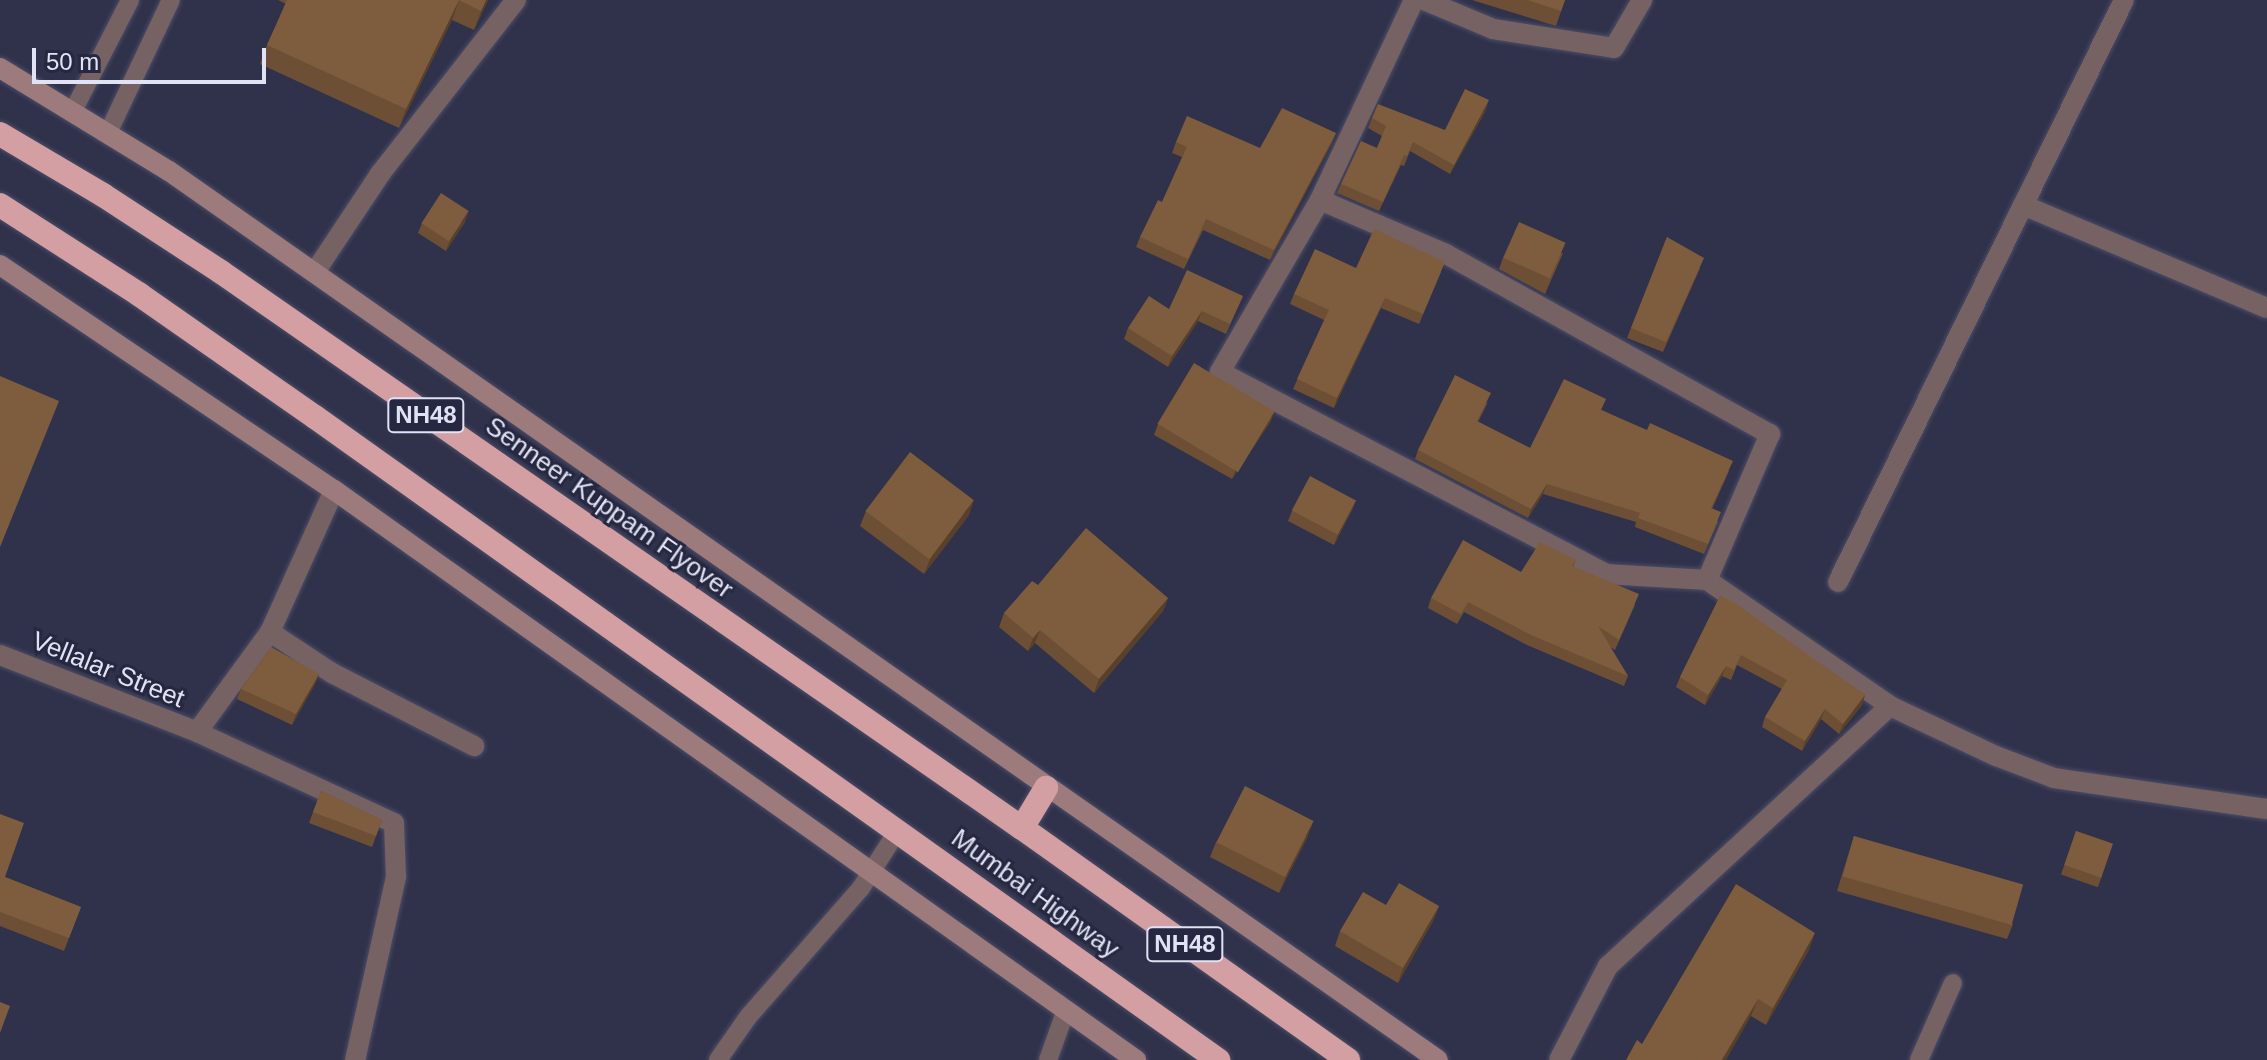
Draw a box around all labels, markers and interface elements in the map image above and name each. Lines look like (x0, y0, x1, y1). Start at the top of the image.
scale bar (36, 32, 270, 82)
text: 50 m (46, 48, 99, 75)
road number: NH48 (386, 395, 466, 435)
street label: Senneer Kuppam Flyover (479, 411, 739, 605)
street label: Vellalar Street (27, 625, 189, 715)
street label: Mumbai Highway (945, 823, 1125, 965)
road number: NH48 (1145, 924, 1225, 964)

